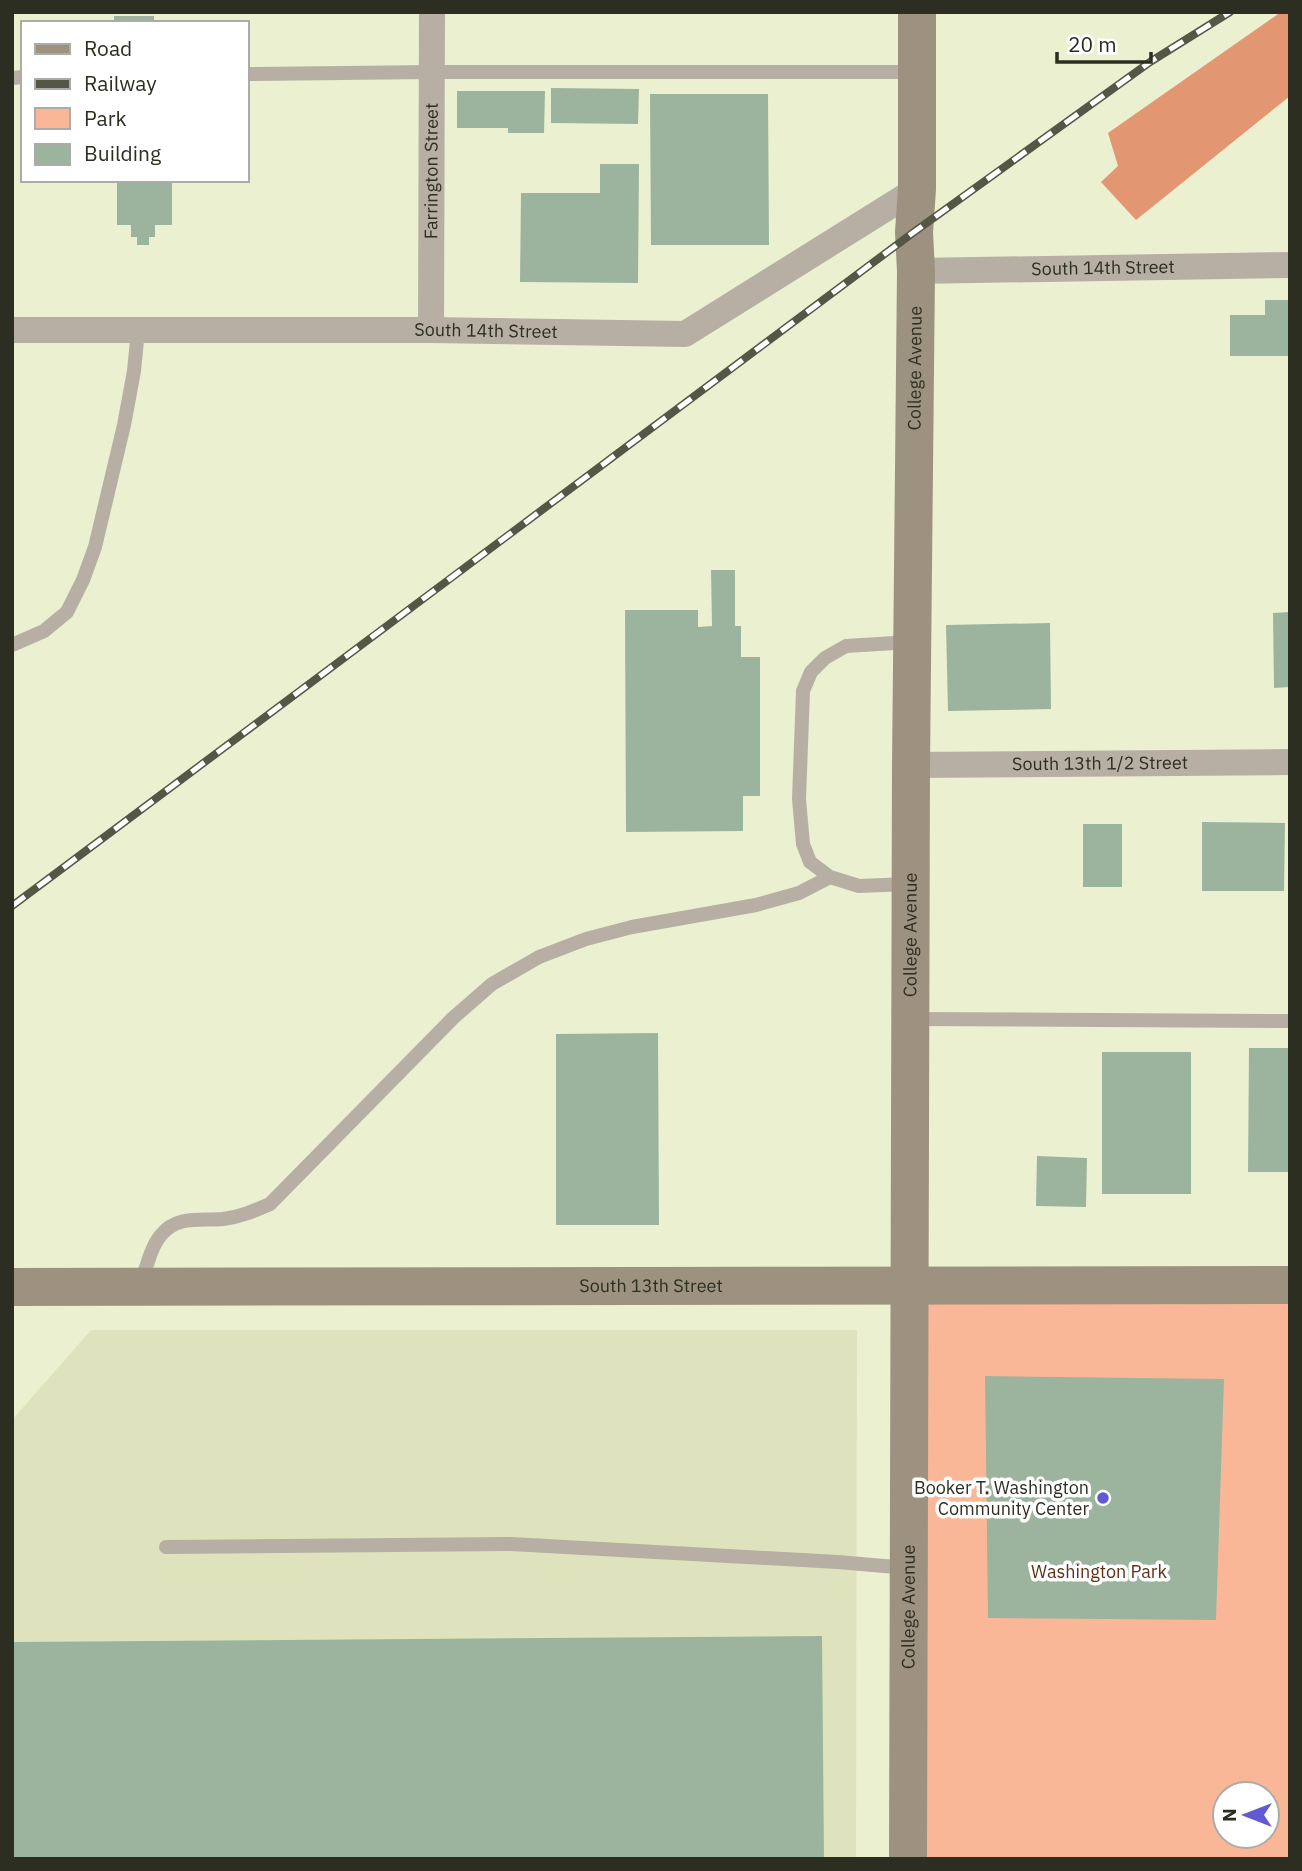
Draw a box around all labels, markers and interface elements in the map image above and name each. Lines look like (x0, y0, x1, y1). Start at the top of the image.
legend (21, 21, 248, 182)
scale bar (1057, 21, 1152, 65)
text: 20 m (1068, 30, 1117, 58)
text: Road (84, 34, 132, 62)
text: Railway (84, 69, 157, 97)
street label: Farrington Street (419, 103, 443, 239)
text: Park (84, 104, 127, 132)
text: Building (84, 139, 161, 167)
street label: South 14th Street (1031, 255, 1175, 280)
street label: College Avenue (902, 305, 927, 430)
street label: South 14th Street (414, 318, 558, 343)
street label: South 13th 1/2 Street (1012, 751, 1188, 775)
street label: College Avenue (898, 873, 922, 997)
street label: South 13th Street (579, 1274, 723, 1297)
place label: Booker T. Washington Community Center (914, 1476, 1089, 1520)
marker: Booker T. Washington Community Center (1095, 1490, 1111, 1506)
street label: College Avenue (897, 1545, 920, 1669)
park label: Washington Park (1031, 1560, 1167, 1583)
north arrow (1211, 1780, 1281, 1850)
text: N (1217, 1808, 1241, 1822)

